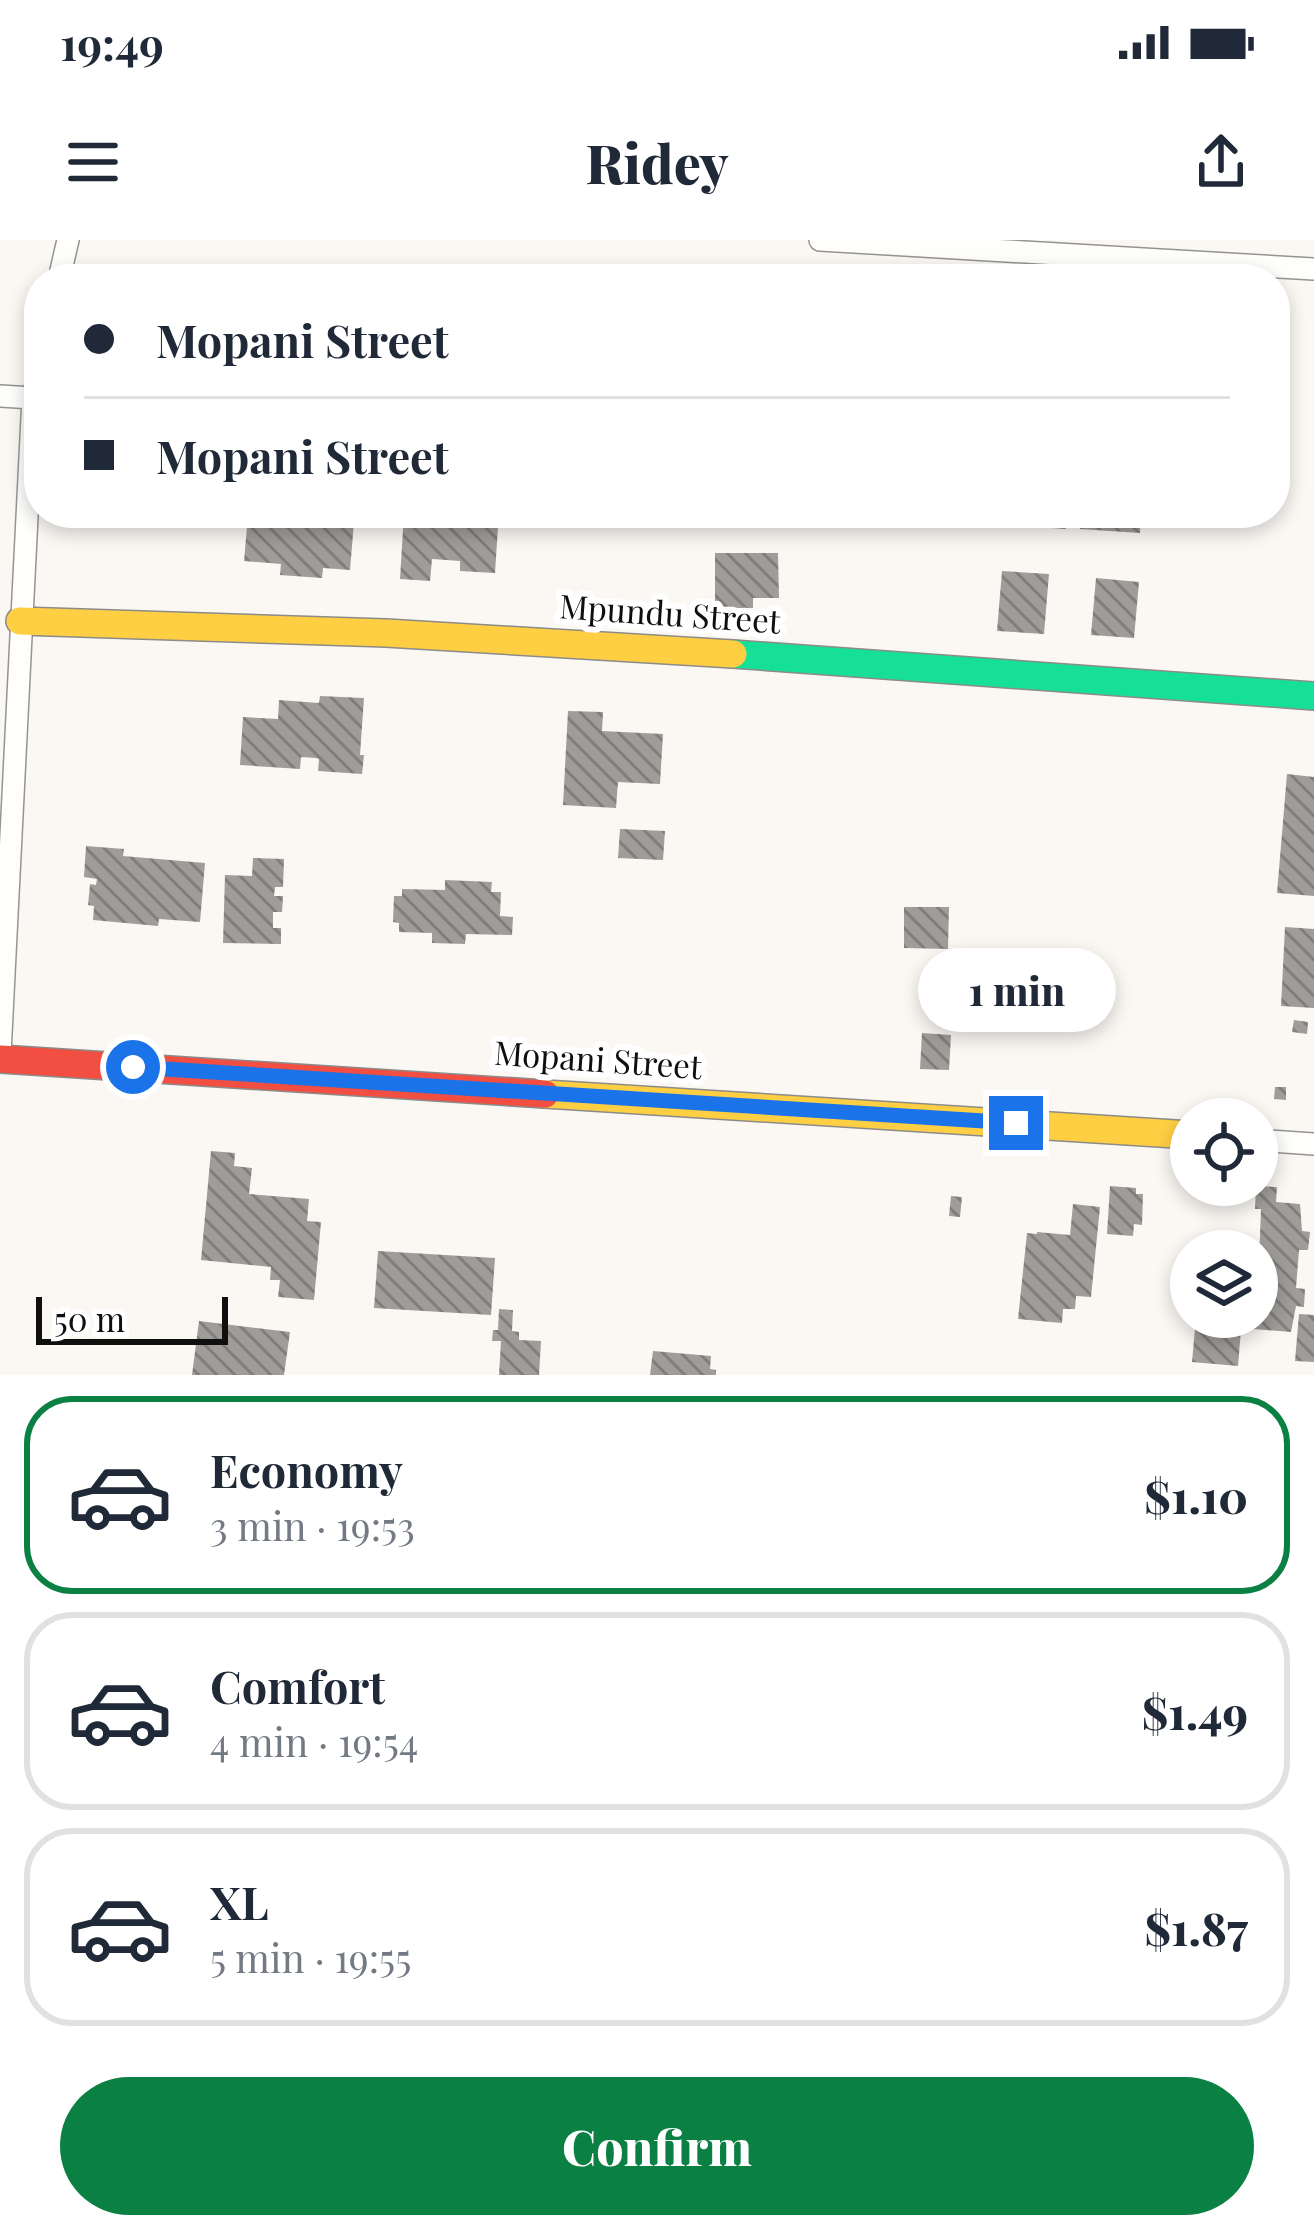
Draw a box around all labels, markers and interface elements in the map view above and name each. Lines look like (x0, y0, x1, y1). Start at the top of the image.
text: 19:49 (60, 12, 164, 72)
text: Ridey (586, 126, 728, 198)
icon: menu (60, 129, 126, 195)
icon: share (1188, 129, 1254, 195)
text: Mopani Street (156, 309, 449, 369)
text: Mopani Street (156, 425, 449, 485)
street label: Mpundu Street (558, 582, 784, 642)
callout: 1 min (917, 949, 1115, 1033)
text: 1 min (969, 964, 1065, 1016)
street label: Mopani Street (493, 1029, 705, 1087)
route start (106, 1040, 160, 1094)
route end (989, 1096, 1043, 1150)
map controls (1170, 1098, 1278, 1338)
button: locate (1170, 1098, 1278, 1206)
button: layers (1170, 1230, 1278, 1338)
scale bar (36, 1291, 228, 1344)
text: 50 m (54, 1296, 125, 1340)
text: Economy (210, 1439, 403, 1499)
icon: car (66, 1441, 174, 1549)
text: $1.10 (1144, 1465, 1248, 1525)
text: 3 min · 19:53 (210, 1499, 415, 1551)
text: Comfort (210, 1655, 385, 1715)
icon: car (66, 1657, 174, 1765)
text: $1.49 (1142, 1681, 1248, 1741)
text: 4 min · 19:54 (210, 1715, 418, 1767)
text: XL (210, 1871, 269, 1931)
icon: car (66, 1873, 174, 1981)
text: $1.87 (1144, 1897, 1248, 1957)
text: 5 min · 19:55 (210, 1931, 411, 1983)
button: Confirm (60, 2077, 1254, 2215)

